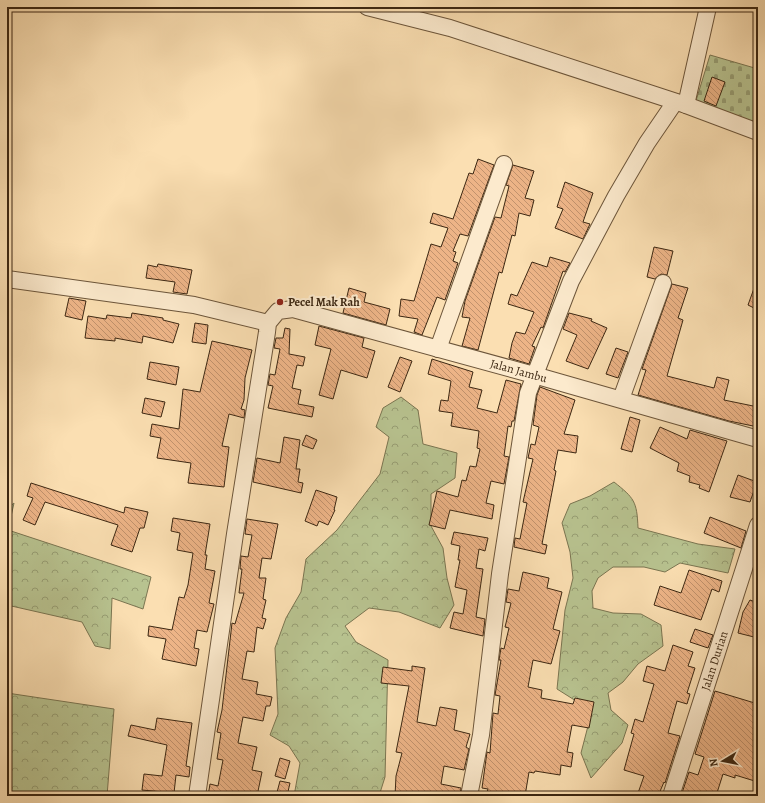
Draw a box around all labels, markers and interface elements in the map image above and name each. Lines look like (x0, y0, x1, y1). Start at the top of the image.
place label: Pecel Mak Rah (288, 294, 360, 310)
marker: Pecel Mak Rah (275, 297, 285, 307)
street label: Jalan Jambu (488, 355, 549, 386)
street label: Jalan Durian (697, 629, 732, 693)
north arrow (703, 741, 743, 781)
text: N (706, 757, 722, 768)

